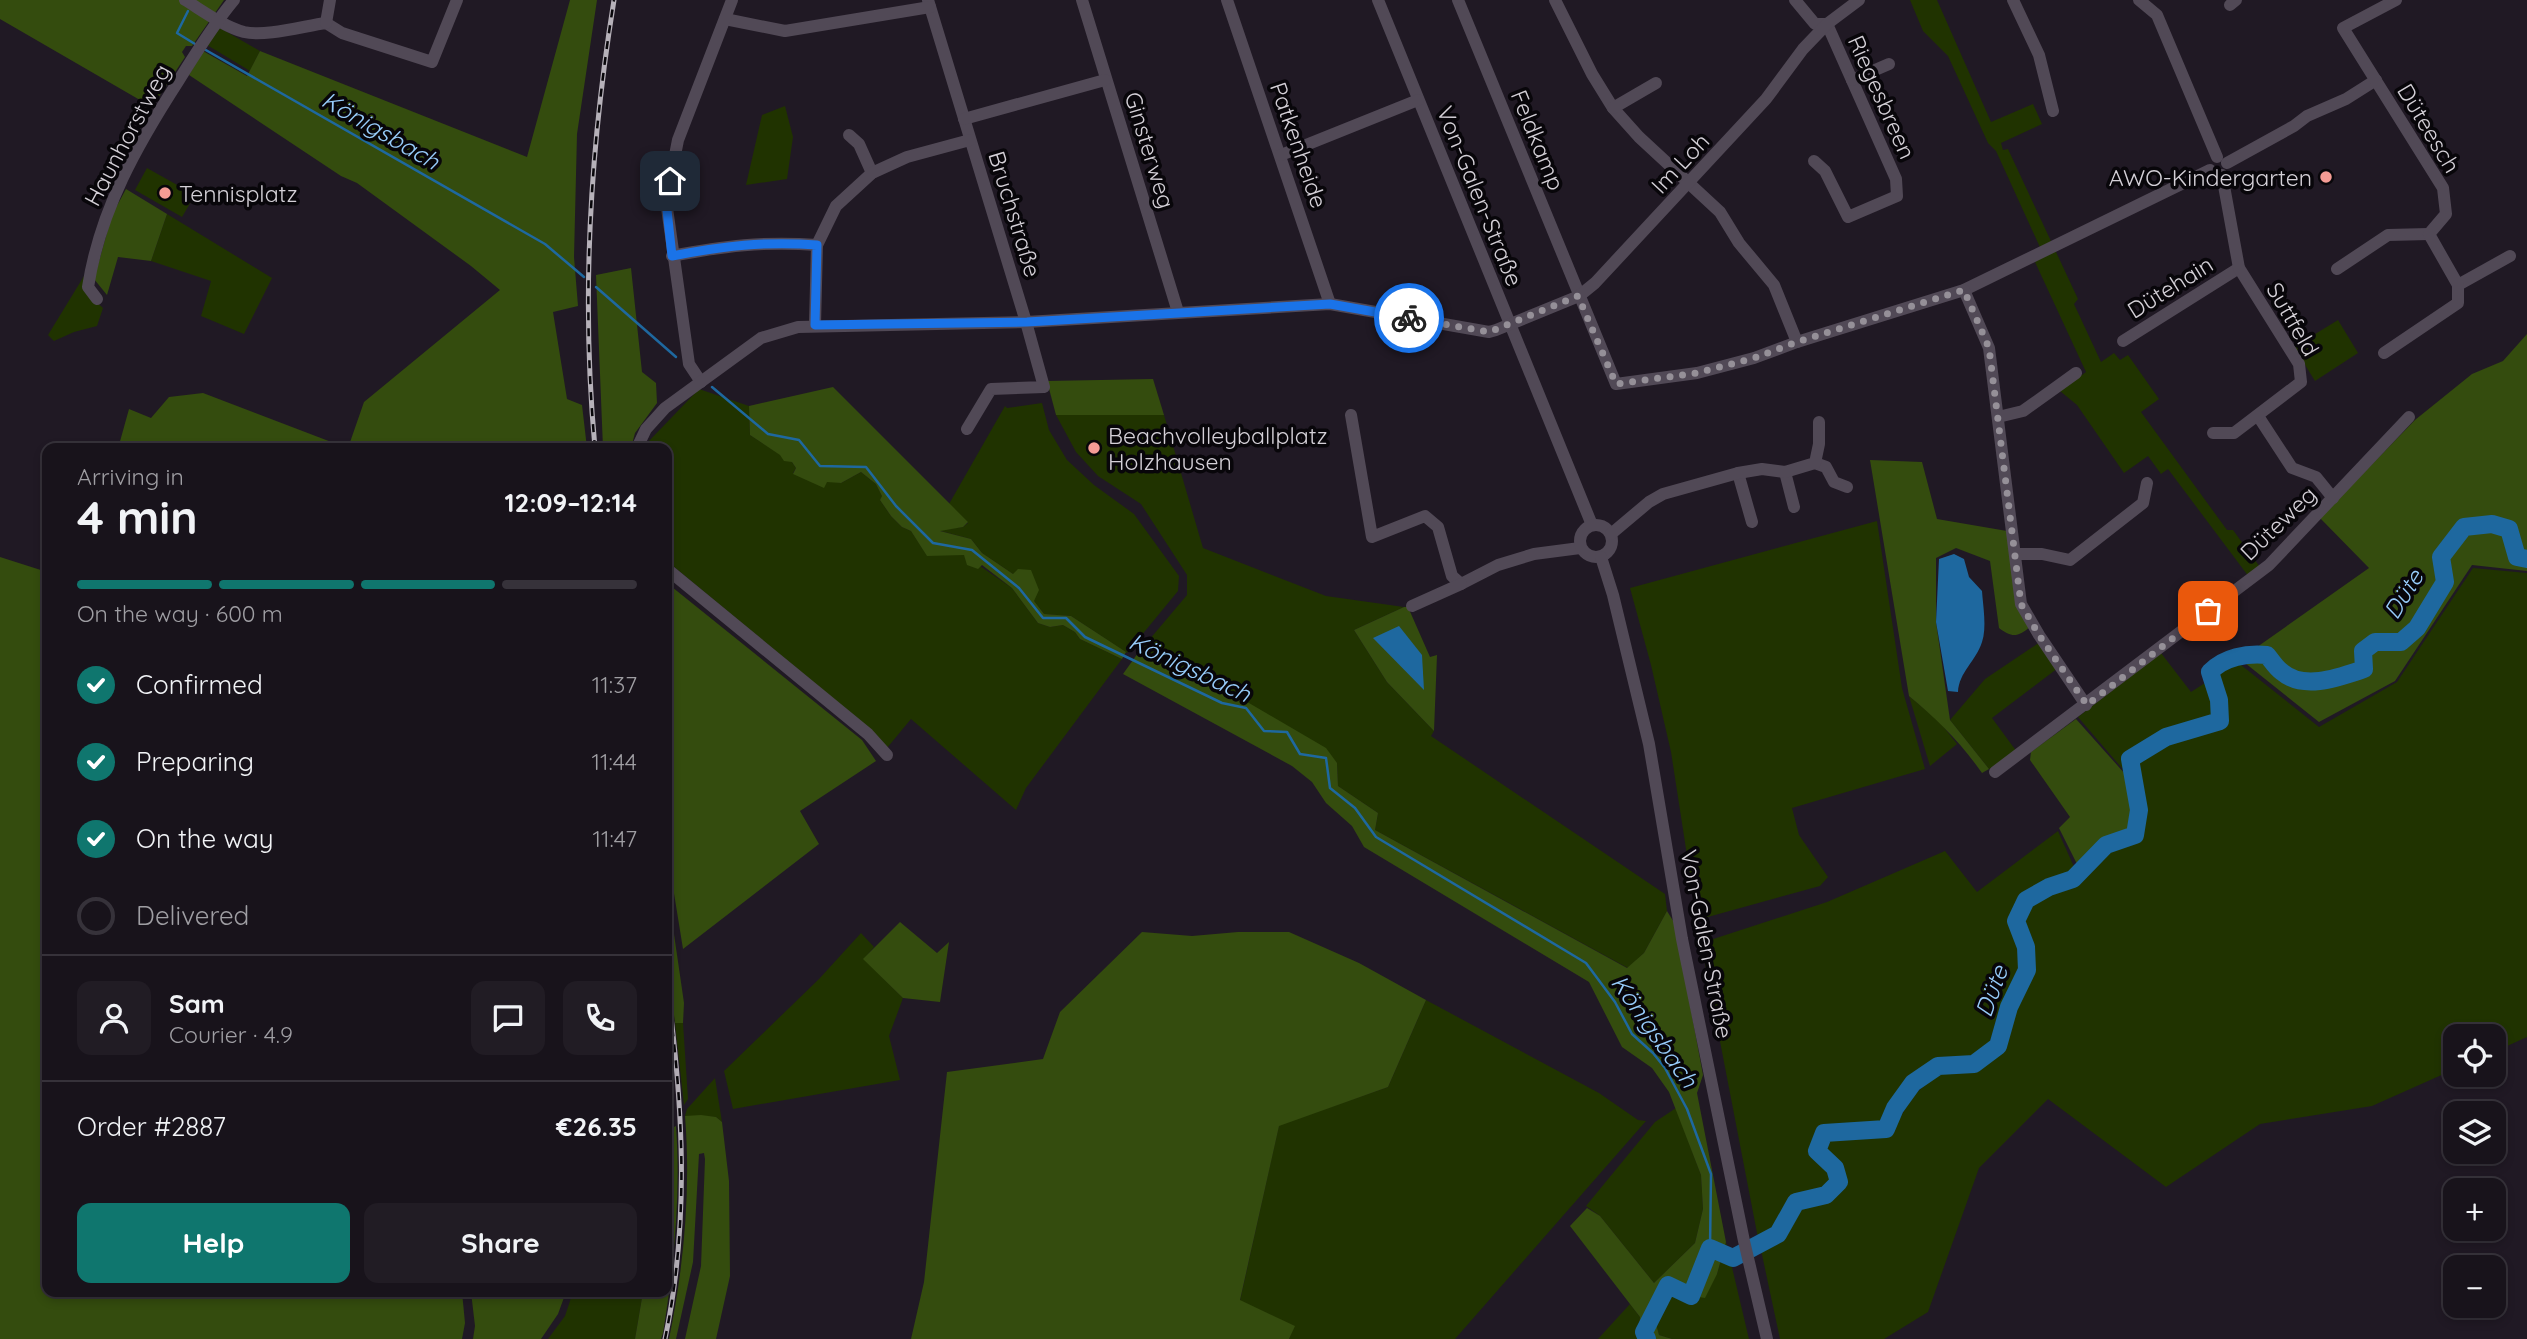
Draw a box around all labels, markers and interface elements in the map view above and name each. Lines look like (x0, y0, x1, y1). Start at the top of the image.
street label: Riegesbreen (1842, 31, 1922, 163)
street label: Haunhorstweg (77, 59, 177, 211)
street label: Patkenheide (1264, 78, 1334, 212)
street label: Düteesch (2391, 78, 2467, 178)
water label: Königsbach (317, 84, 445, 176)
street label: Feldkamp (1505, 86, 1571, 194)
street label: Ginsterweg (1119, 88, 1181, 212)
street label: Von-Galen-Straße (1431, 102, 1529, 290)
street label: Im Loh (1645, 127, 1715, 199)
street label: Bruchstraße (982, 148, 1048, 280)
pin (640, 151, 700, 211)
icon: home (651, 162, 689, 200)
place label: AWO-Kindergarten (2109, 163, 2312, 192)
marker: AWO-Kindergarten (2318, 169, 2334, 185)
place label: Tennisplatz (179, 179, 297, 208)
marker: Tennisplatz (157, 185, 173, 201)
street label: Dütehain (2122, 249, 2218, 325)
street label: Suttfeld (2260, 277, 2326, 361)
courier (1374, 283, 1444, 353)
icon: bike (1390, 299, 1428, 337)
place label: Beachvolleyballplatz Holzhausen (1108, 421, 1328, 476)
marker: Beachvolleyballplatz Holzhausen (1086, 440, 1102, 456)
text: Arriving in (77, 462, 184, 491)
street label: Düteweg (2234, 480, 2322, 566)
text: 12:09–12:14 (504, 486, 637, 519)
text: 4 min (77, 488, 198, 546)
water label: Düte (2376, 563, 2430, 624)
pin (2178, 581, 2238, 641)
icon: bag (2189, 592, 2227, 630)
text: On the way · 600 m (77, 599, 283, 628)
water label: Königsbach (1124, 626, 1256, 708)
icon: check (77, 666, 115, 704)
text: Confirmed (136, 668, 263, 701)
text: 11:37 (592, 670, 637, 699)
icon: check (77, 743, 115, 781)
text: Preparing (136, 745, 254, 778)
text: 11:44 (591, 747, 637, 776)
icon: check (77, 820, 115, 858)
text: On the way (136, 822, 274, 855)
text: 11:47 (592, 824, 637, 853)
street label: Von-Galen-Straße (1674, 847, 1740, 1041)
text: Delivered (136, 899, 249, 932)
water label: Düte (1968, 960, 2015, 1021)
water label: Königsbach (1605, 969, 1705, 1093)
button: person (77, 981, 151, 1055)
button: chat (471, 981, 545, 1055)
button: phone (563, 981, 637, 1055)
text: Sam (169, 987, 225, 1020)
text: Courier · 4.9 (169, 1020, 293, 1049)
map controls (2443, 1024, 2506, 1318)
button: locate (2443, 1024, 2506, 1087)
button: layers (2443, 1101, 2506, 1164)
text: Order #2887 (77, 1110, 226, 1143)
text: €26.35 (556, 1110, 637, 1143)
button: + (2443, 1178, 2506, 1241)
button: Help (77, 1203, 350, 1283)
button: Share (364, 1203, 637, 1283)
button: − (2443, 1255, 2506, 1318)

